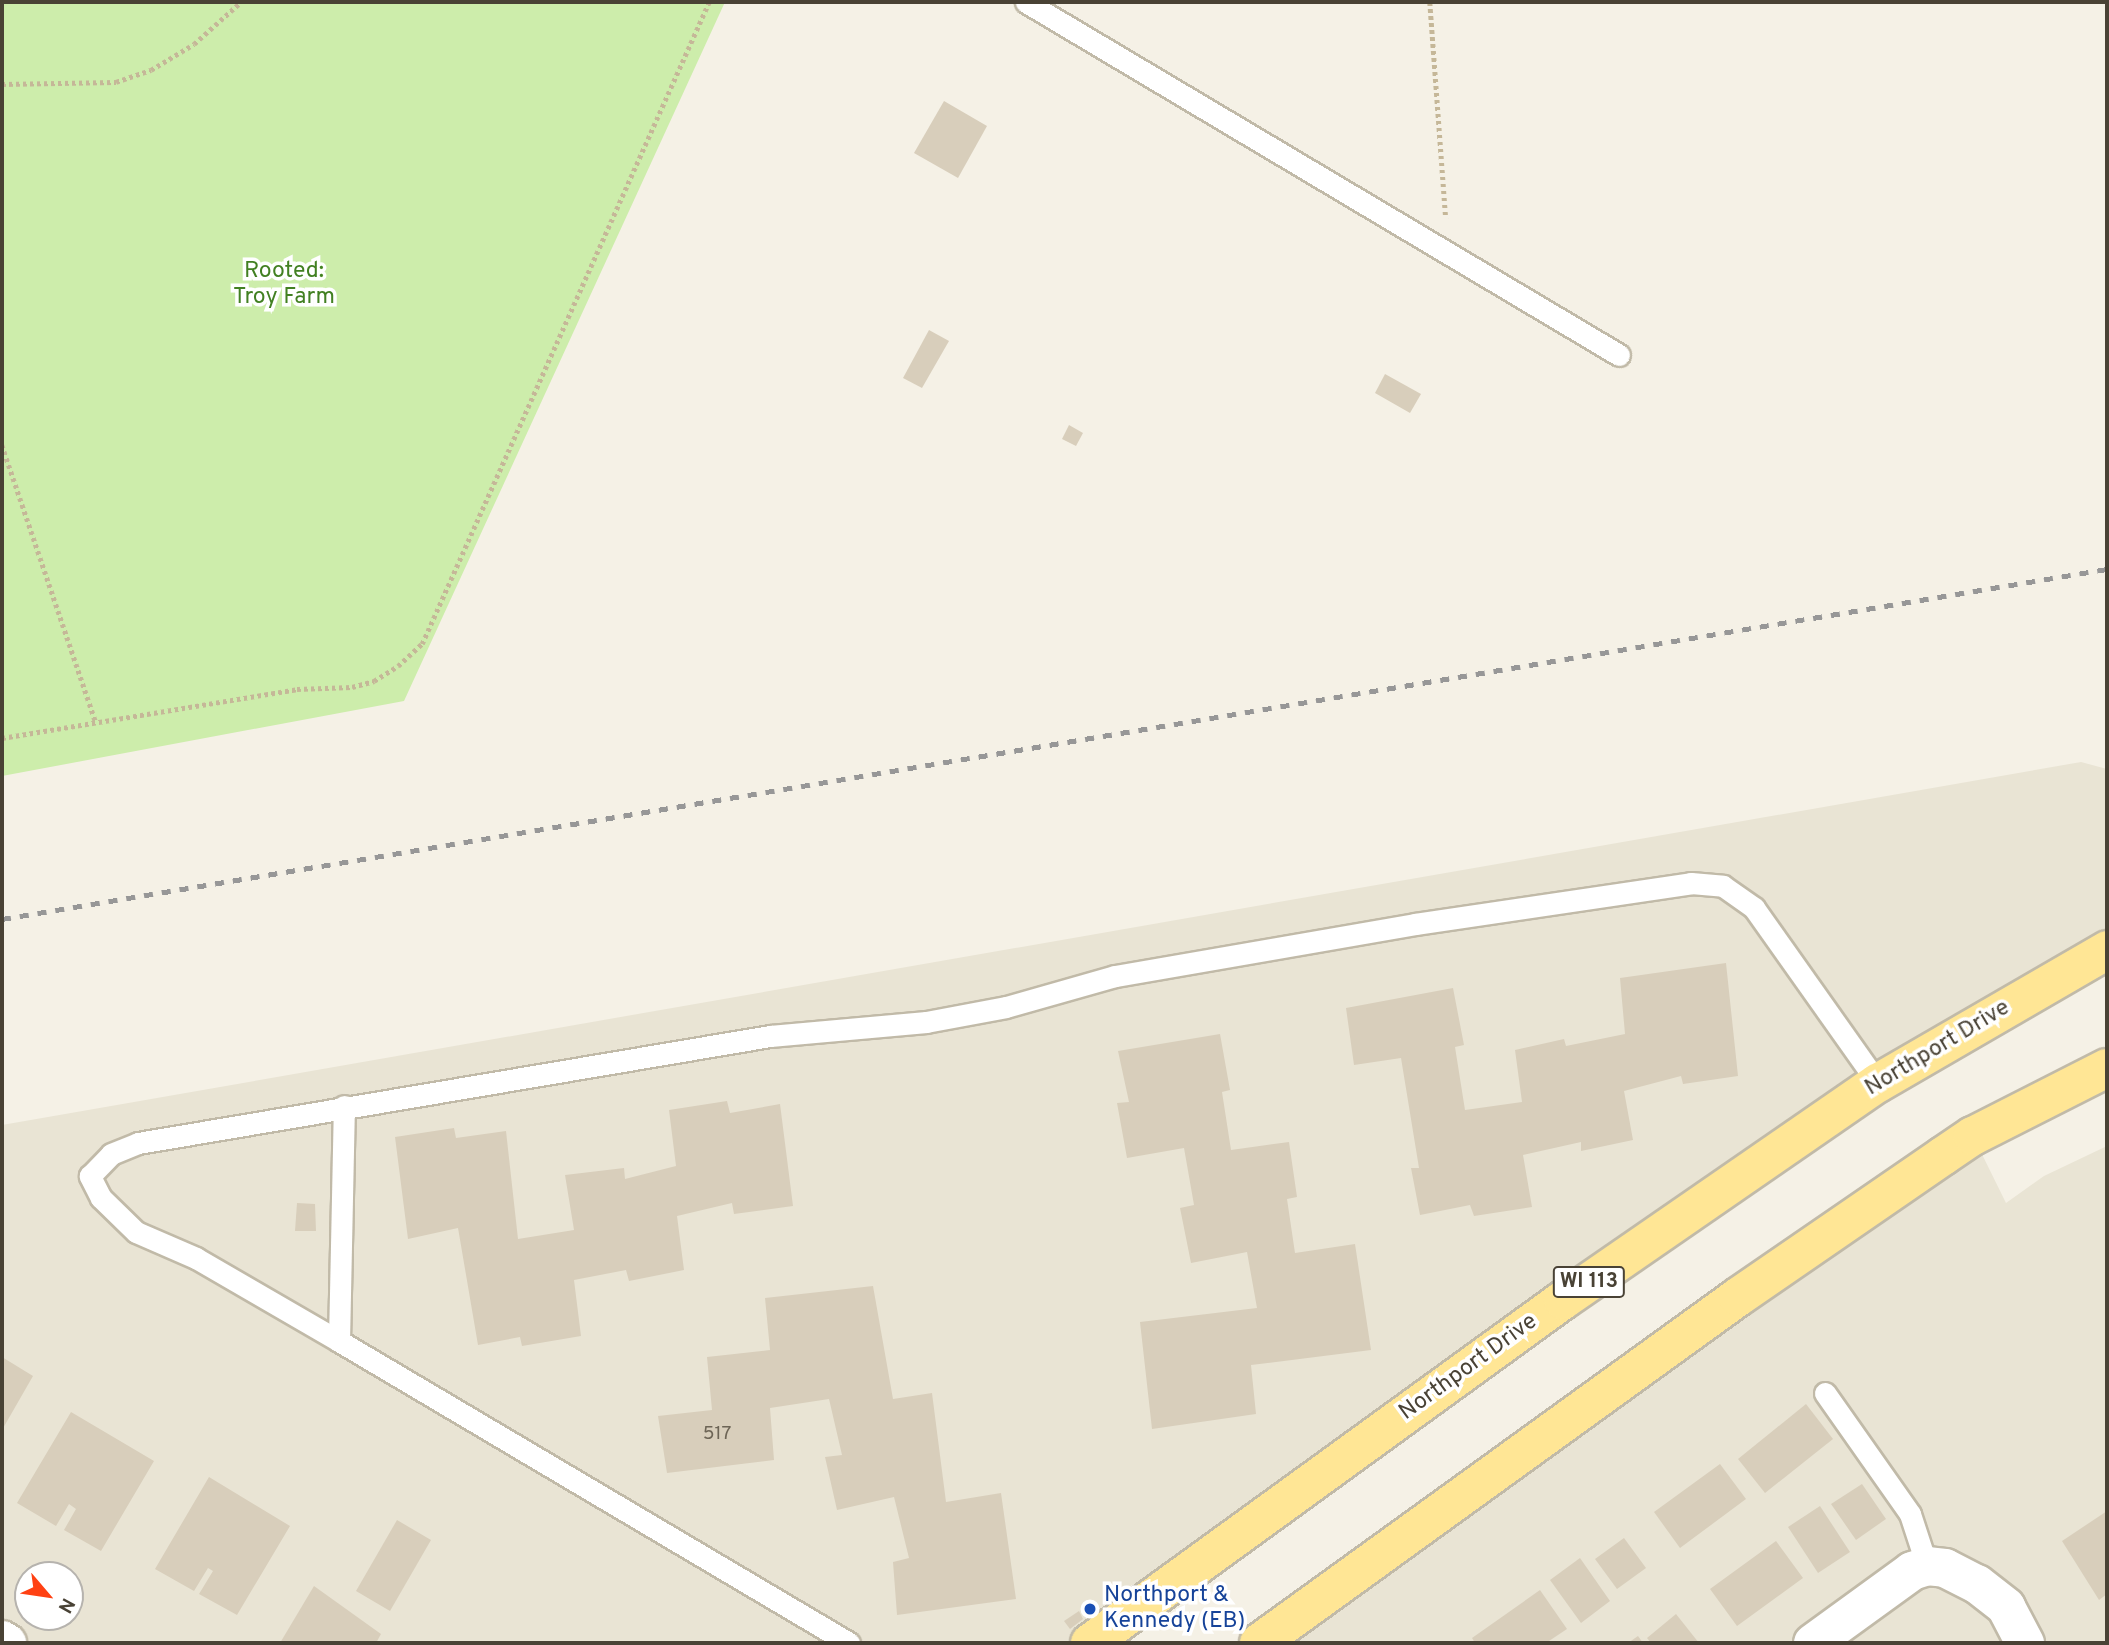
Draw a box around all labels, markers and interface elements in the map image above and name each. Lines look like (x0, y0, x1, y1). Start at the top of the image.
park label: Rooted: Troy Farm (233, 258, 335, 312)
street label: Northport Drive (1861, 995, 2015, 1103)
road number: WI 113 (1552, 1264, 1626, 1300)
street label: Northport Drive (1395, 1309, 1543, 1427)
house number: 517 (703, 1424, 731, 1446)
north arrow (14, 1561, 84, 1631)
place label: Northport & Kennedy (EB) (1104, 1582, 1245, 1636)
text: N (52, 1593, 79, 1617)
marker: Northport & Kennedy (EB) (1082, 1601, 1098, 1617)

